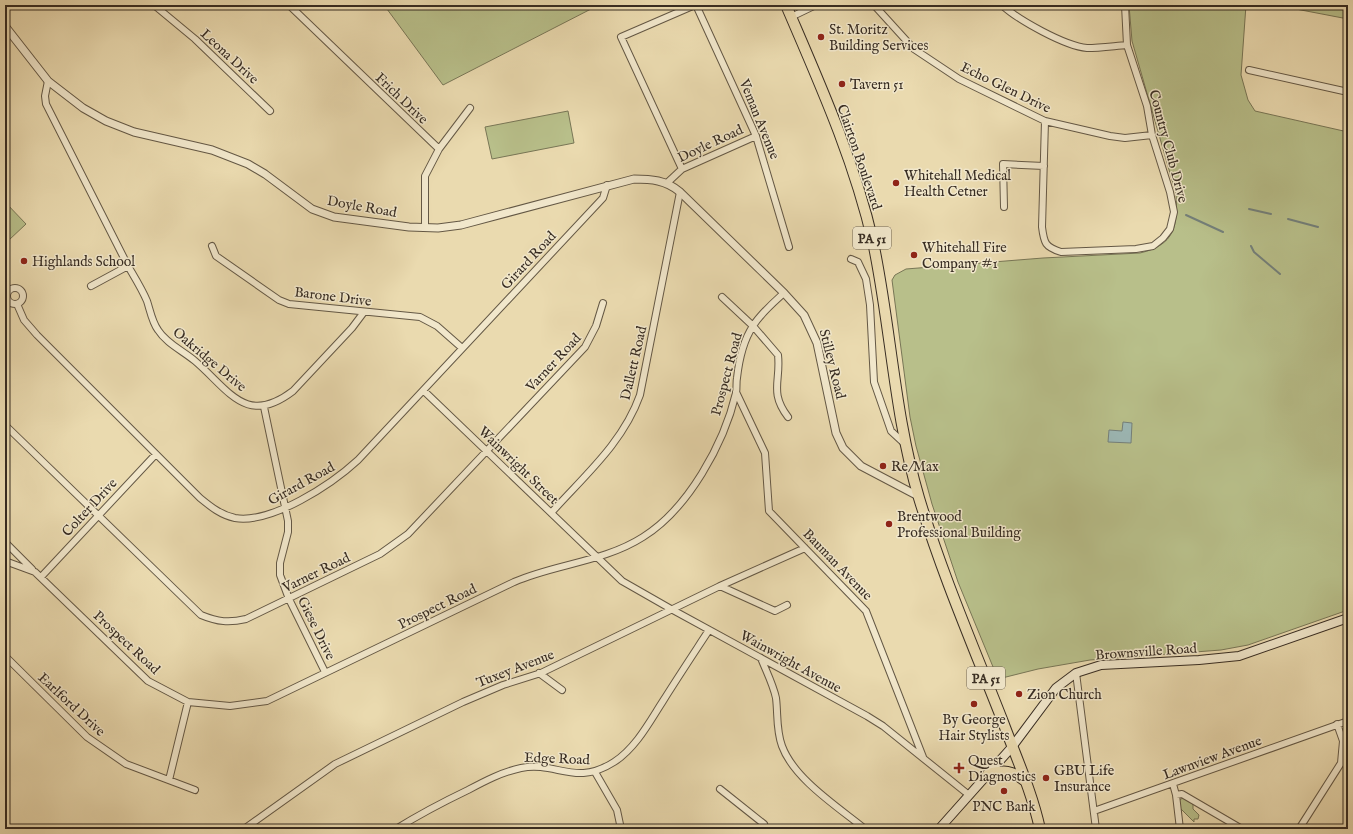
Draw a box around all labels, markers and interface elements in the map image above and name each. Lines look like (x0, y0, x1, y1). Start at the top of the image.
place label: St. Moritz Building Services (829, 21, 928, 55)
street label: Leona Drive (196, 25, 263, 89)
marker: St. Moritz Building Services (816, 32, 826, 42)
street label: Echo Glen Drive (958, 58, 1054, 118)
street label: Frich Drive (371, 69, 432, 129)
street label: Veman Avenue (734, 76, 784, 163)
place label: Tavern 51 (850, 76, 904, 94)
marker: Tavern 51 (837, 79, 847, 89)
street label: Country Club Drive (1144, 88, 1192, 205)
street label: Clairton Boulevard (833, 102, 886, 213)
street label: Doyle Road (675, 121, 747, 167)
place label: Whitehall Medical Health Cetner (904, 167, 1011, 201)
marker: Whitehall Medical Health Cetner (891, 178, 901, 188)
street label: Doyle Road (326, 192, 399, 222)
street label: Girard Road (497, 227, 561, 294)
road number: PA 51 (853, 227, 891, 249)
place label: Whitehall Fire Company #1 (922, 239, 1007, 273)
marker: Whitehall Fire Company #1 (909, 250, 919, 260)
place label: Highlands School (32, 253, 135, 271)
marker: Highlands School (19, 256, 29, 266)
street label: Barone Drive (293, 283, 373, 311)
street label: Oakridge Drive (169, 324, 250, 396)
street label: Dallett Road (617, 324, 651, 402)
street label: Stilley Road (815, 327, 850, 402)
street label: Varner Road (522, 329, 586, 396)
street label: Prospect Road (707, 330, 747, 418)
street label: Wainwright Street (474, 423, 563, 509)
street label: Girard Road (265, 458, 338, 510)
place label: Re/Max (891, 458, 939, 476)
marker: Re/Max (878, 461, 888, 471)
street label: Colter Drive (58, 474, 122, 541)
place label: Brentwood Professional Building (897, 508, 1021, 542)
marker: Brentwood Professional Building (884, 519, 894, 529)
street label: Bauman Avenue (799, 525, 876, 605)
street label: Varner Road (279, 549, 354, 597)
street label: Prospect Road (395, 580, 480, 634)
street label: Giese Drive (293, 594, 339, 664)
street label: Prospect Road (89, 607, 164, 679)
street label: Wainwright Avenue (737, 627, 845, 697)
street label: Brownsville Road (1095, 639, 1198, 665)
street label: Tuxey Avenue (474, 646, 557, 692)
road number: PA 51 (967, 667, 1005, 689)
street label: Earlford Drive (34, 669, 109, 741)
place label: Zion Church (1027, 686, 1102, 704)
marker: Zion Church (1014, 689, 1024, 699)
marker: By George Hair Stylists (969, 699, 979, 709)
place label: By George Hair Stylists (939, 711, 1010, 745)
street label: Lawnview Avenue (1161, 732, 1265, 784)
street label: Edge Road (524, 749, 591, 769)
place label: Quest Diagnostics (968, 752, 1036, 786)
marker: Quest Diagnostics (953, 762, 965, 774)
place label: GBU Life Insurance (1054, 762, 1115, 796)
marker: GBU Life Insurance (1041, 773, 1051, 783)
marker: PNC Bank (999, 786, 1009, 796)
place label: PNC Bank (972, 798, 1036, 816)

